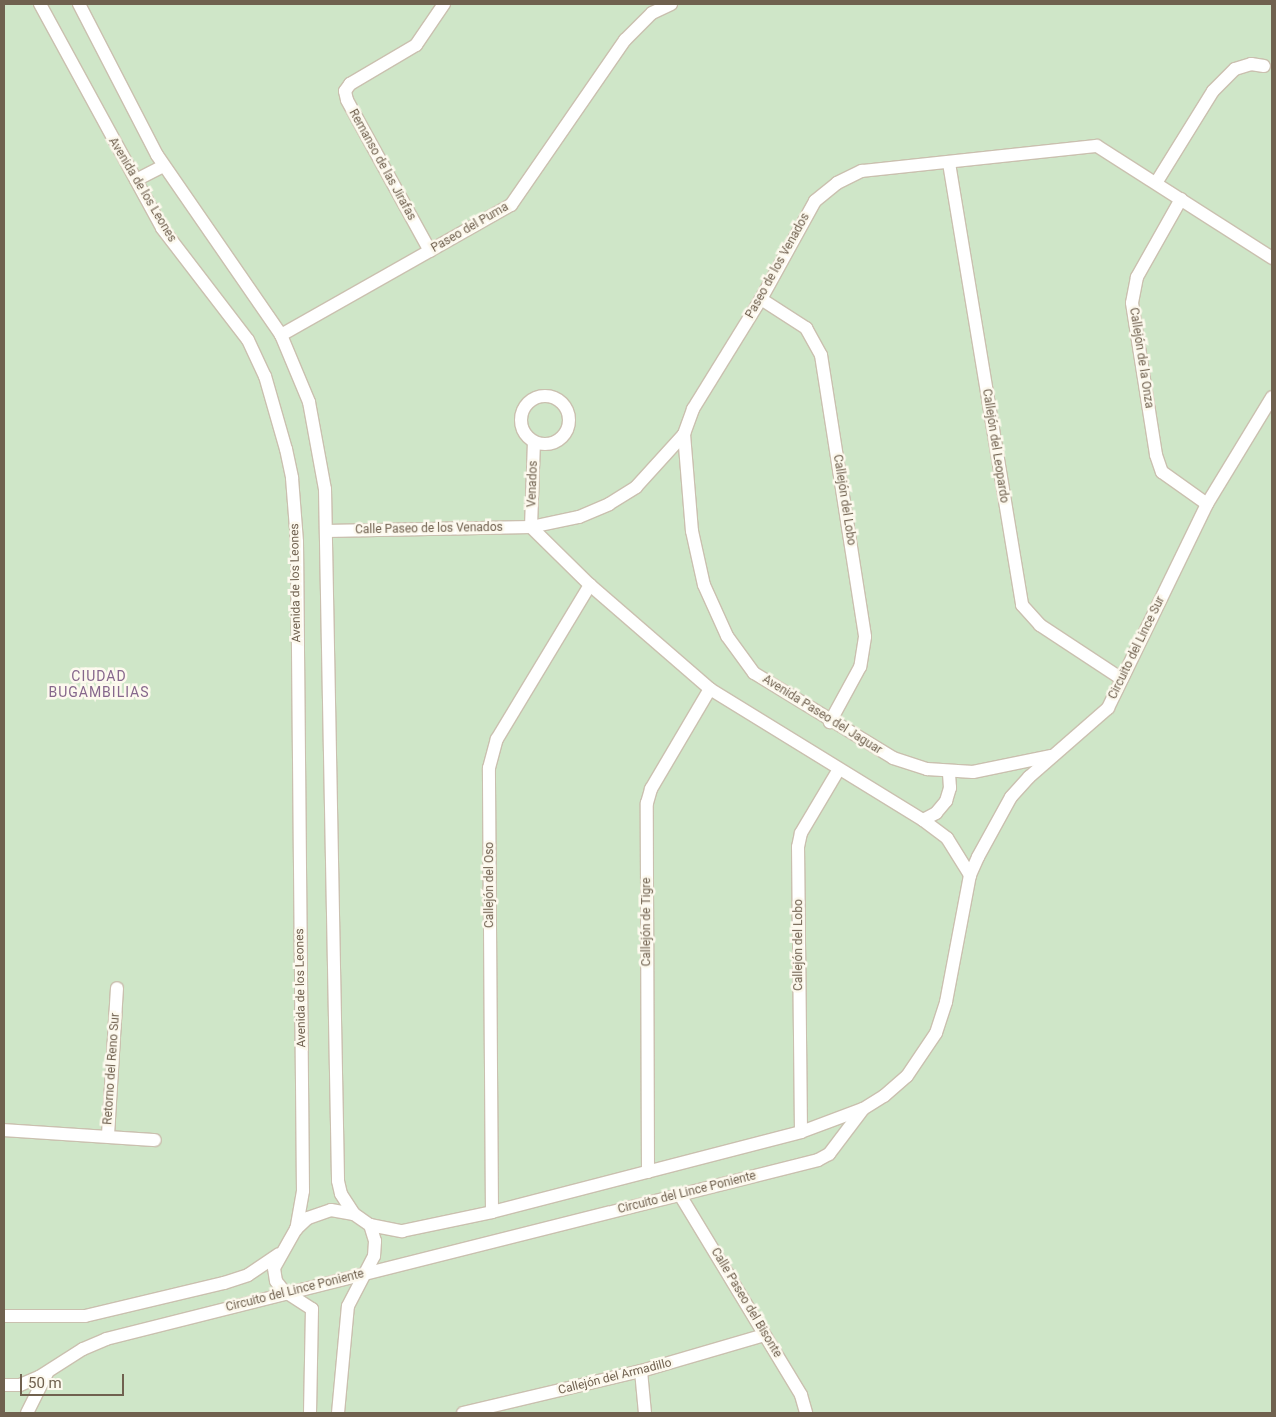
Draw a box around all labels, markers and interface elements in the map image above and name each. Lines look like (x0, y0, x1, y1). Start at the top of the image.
street label: Remanso de las Jirafas (345, 107, 419, 223)
street label: Avenida de los Leones (105, 135, 179, 245)
street label: Paseo del Puma (429, 200, 511, 256)
street label: Paseo de los Venados (743, 211, 813, 321)
street label: Callejón de la Onza (1126, 307, 1156, 409)
street label: Callejón del Leopardo (979, 388, 1011, 504)
street label: Callejón del Lobo (830, 454, 858, 546)
street label: Venados (525, 460, 541, 508)
street label: Calle Paseo de los Venados (355, 521, 503, 537)
street label: Avenida de los Leones (288, 523, 304, 643)
street label: Circuito del Lince Sur (1106, 594, 1168, 702)
district label: CIUDAD BUGAMBILIAS (47, 668, 151, 700)
street label: Avenida Paseo del Jaguar (760, 672, 884, 758)
street label: Callejón del Oso (483, 842, 497, 928)
street label: Callejón de Tigre (640, 877, 654, 967)
street label: Callejón del Lobo (792, 899, 806, 991)
street label: Avenida de los Leones (293, 928, 309, 1048)
street label: Retorno del Reno Sur (101, 1013, 123, 1125)
street label: Circuito del Lince Poniente (616, 1169, 758, 1217)
street label: Calle Paseo del Bisonte (708, 1246, 784, 1360)
street label: Circuito del Lince Poniente (224, 1267, 366, 1315)
street label: Callejón del Armadillo (557, 1356, 673, 1398)
scale bar (22, 1364, 126, 1396)
text: 50 m (28, 1374, 62, 1392)

